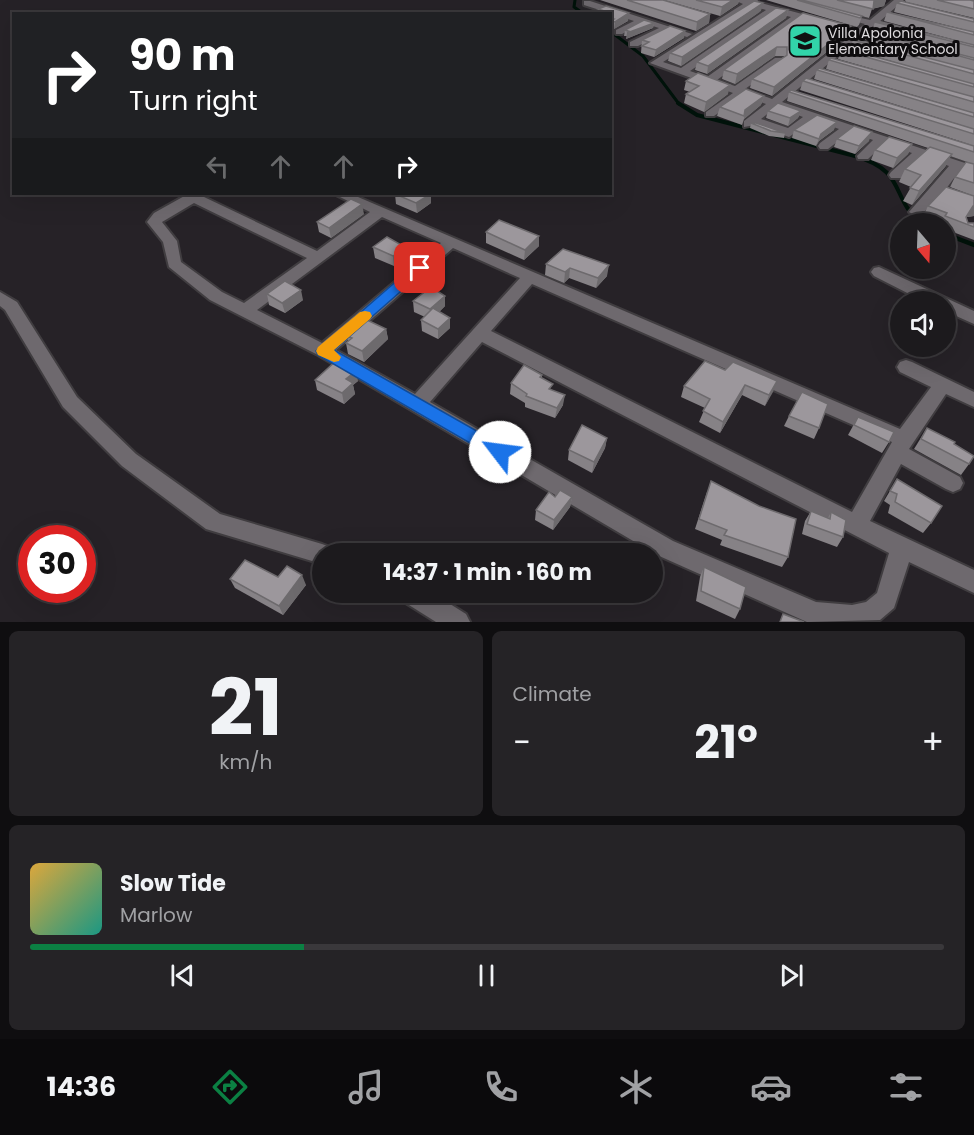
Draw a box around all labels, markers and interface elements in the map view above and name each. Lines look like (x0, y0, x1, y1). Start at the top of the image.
school or university icon: Villa Apolonia Elementary School (787, 23, 823, 59)
place label: Villa Apolonia Elementary School (828, 23, 958, 59)
text: 90 m (129, 26, 236, 85)
icon: right (30, 36, 108, 114)
text: Turn right (129, 82, 258, 119)
icon: left (201, 150, 234, 183)
icon: ahead (264, 150, 297, 183)
icon: ahead (327, 150, 360, 183)
icon: right (390, 150, 423, 183)
north arrow (890, 213, 956, 279)
map controls (890, 213, 956, 357)
pin (394, 242, 445, 293)
icon: arrive (403, 251, 436, 284)
button: sound (890, 291, 956, 357)
position arrow (468, 420, 532, 484)
speed limit sign: 30 (18, 525, 96, 603)
text: 14:37 · 1 min · 160 m (383, 557, 592, 588)
text: 21 (209, 653, 283, 762)
text: Climate (513, 680, 592, 708)
text: 21° (694, 711, 758, 774)
text: − (513, 719, 531, 766)
text: + (921, 719, 944, 766)
text: km/h (219, 748, 272, 776)
text: Slow Tide (120, 868, 226, 899)
text: Marlow (120, 901, 192, 929)
icon: previous (166, 959, 199, 992)
icon: pause (470, 959, 503, 992)
icon: next (775, 959, 808, 992)
icon: directions (209, 1066, 251, 1108)
icon: music (345, 1066, 387, 1108)
icon: phone (480, 1066, 522, 1108)
icon: climate (615, 1066, 657, 1108)
icon: car (750, 1066, 792, 1108)
icon: filters (885, 1066, 927, 1108)
text: 14:36 (47, 1068, 116, 1105)

